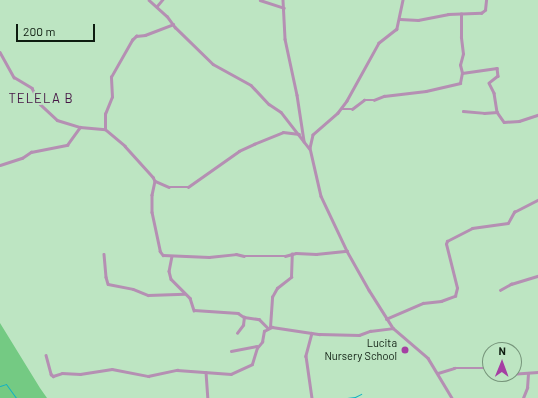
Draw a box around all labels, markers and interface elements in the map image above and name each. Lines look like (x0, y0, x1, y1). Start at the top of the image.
scale bar (18, 16, 97, 42)
text: 200 m (23, 24, 55, 38)
district label: TELELA B (8, 90, 74, 106)
place label: Lucita Nursery School (324, 337, 397, 363)
north arrow (482, 342, 522, 382)
text: N (498, 344, 506, 357)
marker: Lucita Nursery School (400, 345, 410, 355)

